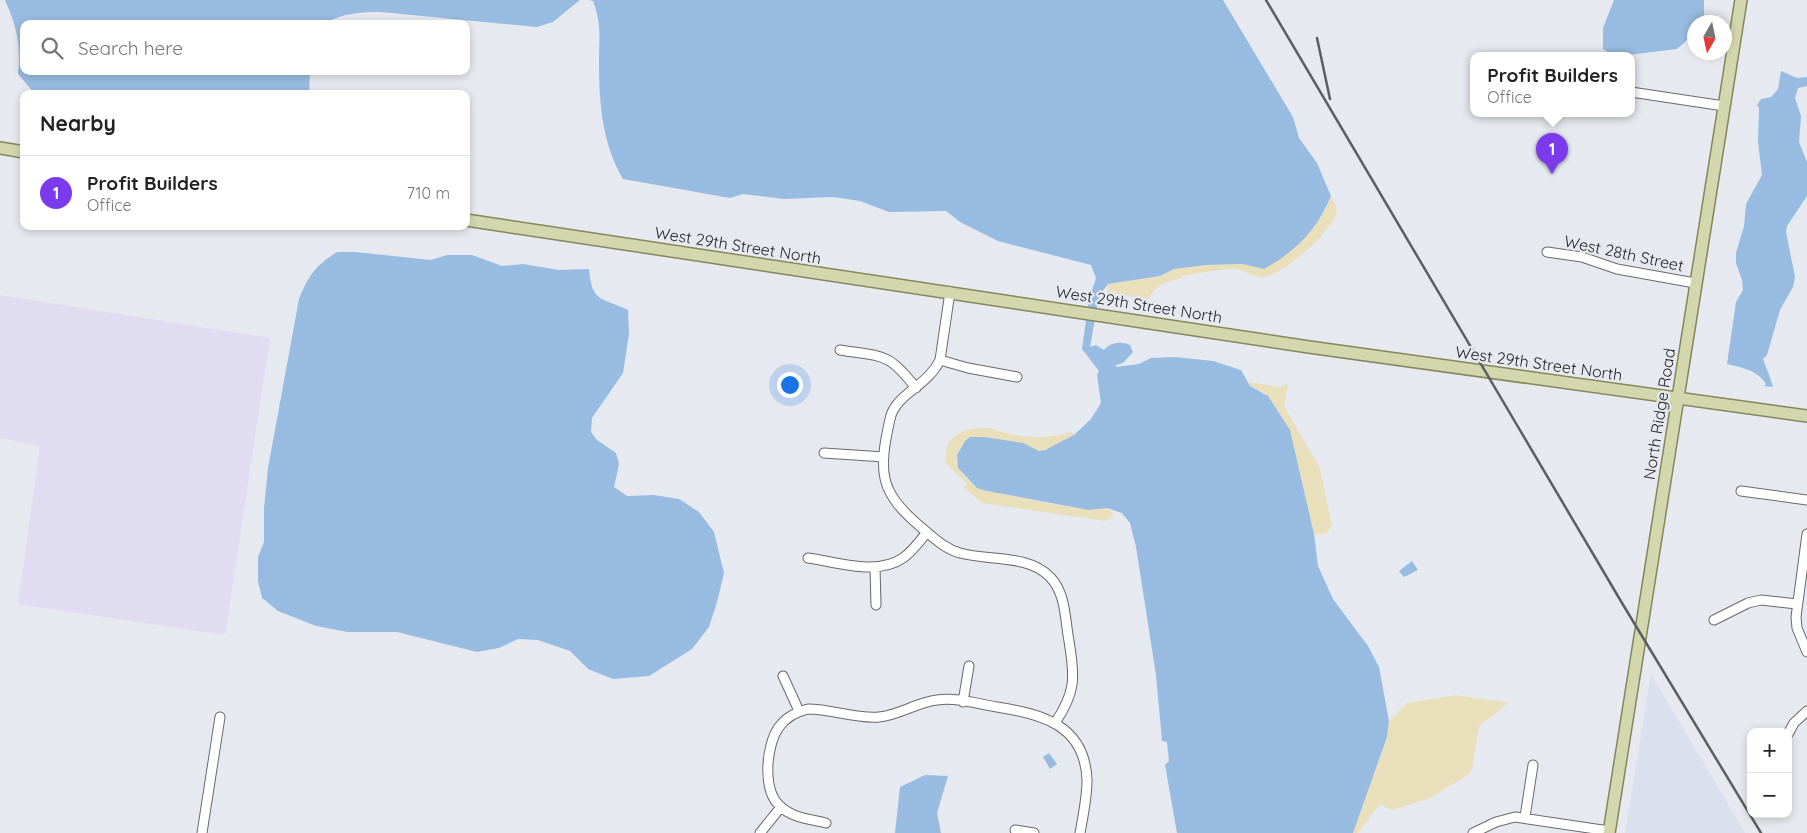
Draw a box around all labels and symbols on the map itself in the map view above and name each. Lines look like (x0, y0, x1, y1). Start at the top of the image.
north arrow (1687, 15, 1732, 60)
pin: 1 (1536, 133, 1568, 174)
street label: West 29th Street North (653, 222, 823, 268)
street label: West 28th Street (1562, 231, 1686, 275)
street label: West 29th Street North (1054, 281, 1224, 327)
street label: West 29th Street North (1454, 341, 1624, 385)
street label: North Ridge Road (1639, 347, 1679, 481)
your location (777, 372, 803, 398)

